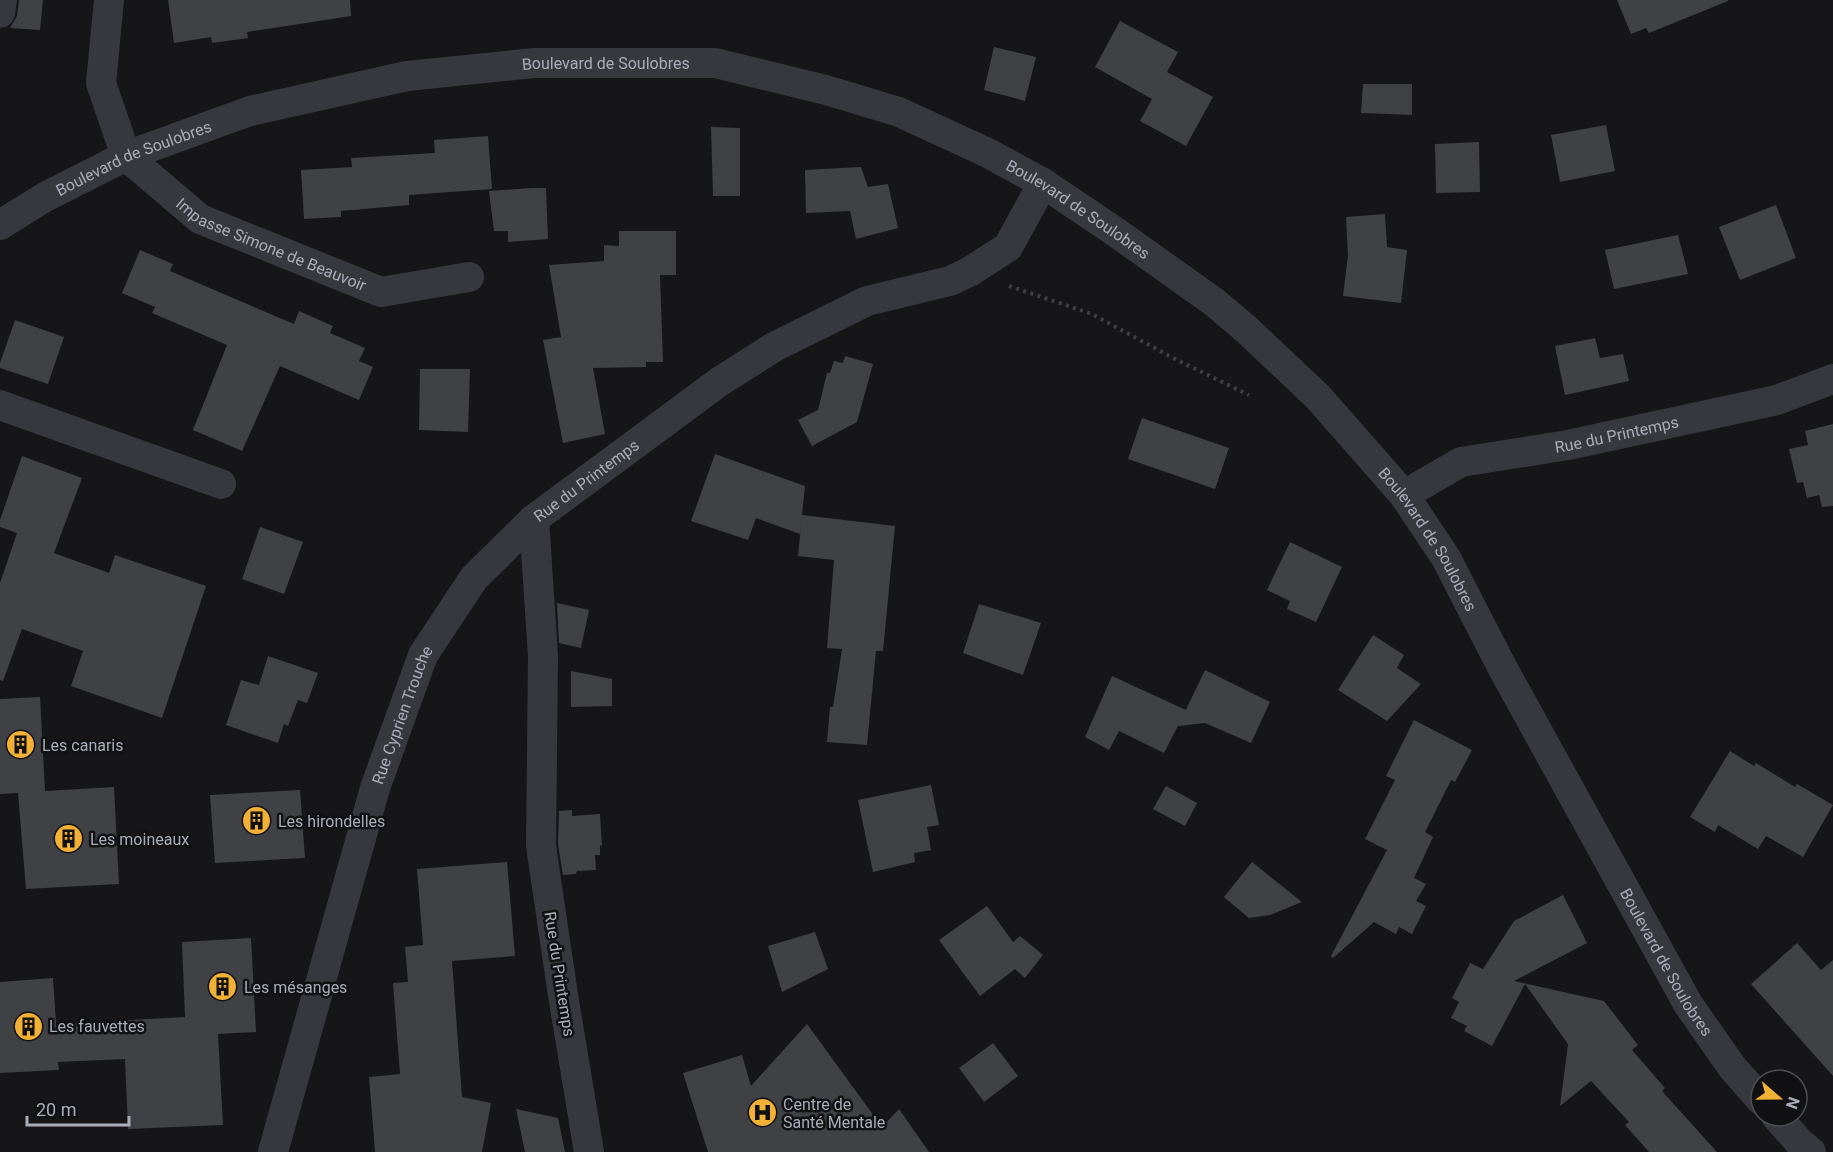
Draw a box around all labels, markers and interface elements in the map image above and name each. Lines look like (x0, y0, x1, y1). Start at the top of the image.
street label: Boulevard de Soulobres (521, 54, 690, 74)
street label: Boulevard de Soulobres (53, 117, 214, 200)
street label: Boulevard de Soulobres (1003, 156, 1153, 263)
street label: Impasse Simone de Beauvoir (172, 194, 369, 295)
street label: Rue du Printemps (1553, 412, 1680, 457)
street label: Rue du Printemps (530, 436, 643, 526)
street label: Boulevard de Soulobres (1374, 464, 1481, 614)
street label: Rue Cyprien Trouche (368, 642, 437, 787)
building icon: Les canaris (5, 729, 37, 761)
place label: Les canaris (42, 736, 124, 755)
building icon: Les hirondelles (241, 805, 273, 837)
place label: Les hirondelles (278, 812, 385, 831)
building icon: Les moineaux (53, 823, 85, 855)
place label: Les moineaux (90, 830, 189, 849)
street label: Boulevard de Soulobres (1616, 885, 1716, 1040)
street label: Rue du Printemps (540, 910, 579, 1038)
building icon: Les mésanges (207, 971, 239, 1003)
place label: Les mésanges (244, 978, 347, 997)
building icon: Les fauvettes (12, 1010, 44, 1042)
place label: Les fauvettes (49, 1017, 145, 1036)
north arrow (1749, 1068, 1809, 1128)
scale bar (27, 1089, 129, 1127)
text: N (1782, 1094, 1803, 1112)
place label: Centre de Santé Mentale (783, 1095, 885, 1132)
hospital icon: Centre de Santé Mentale (746, 1097, 778, 1129)
text: 20 m (36, 1099, 76, 1120)

